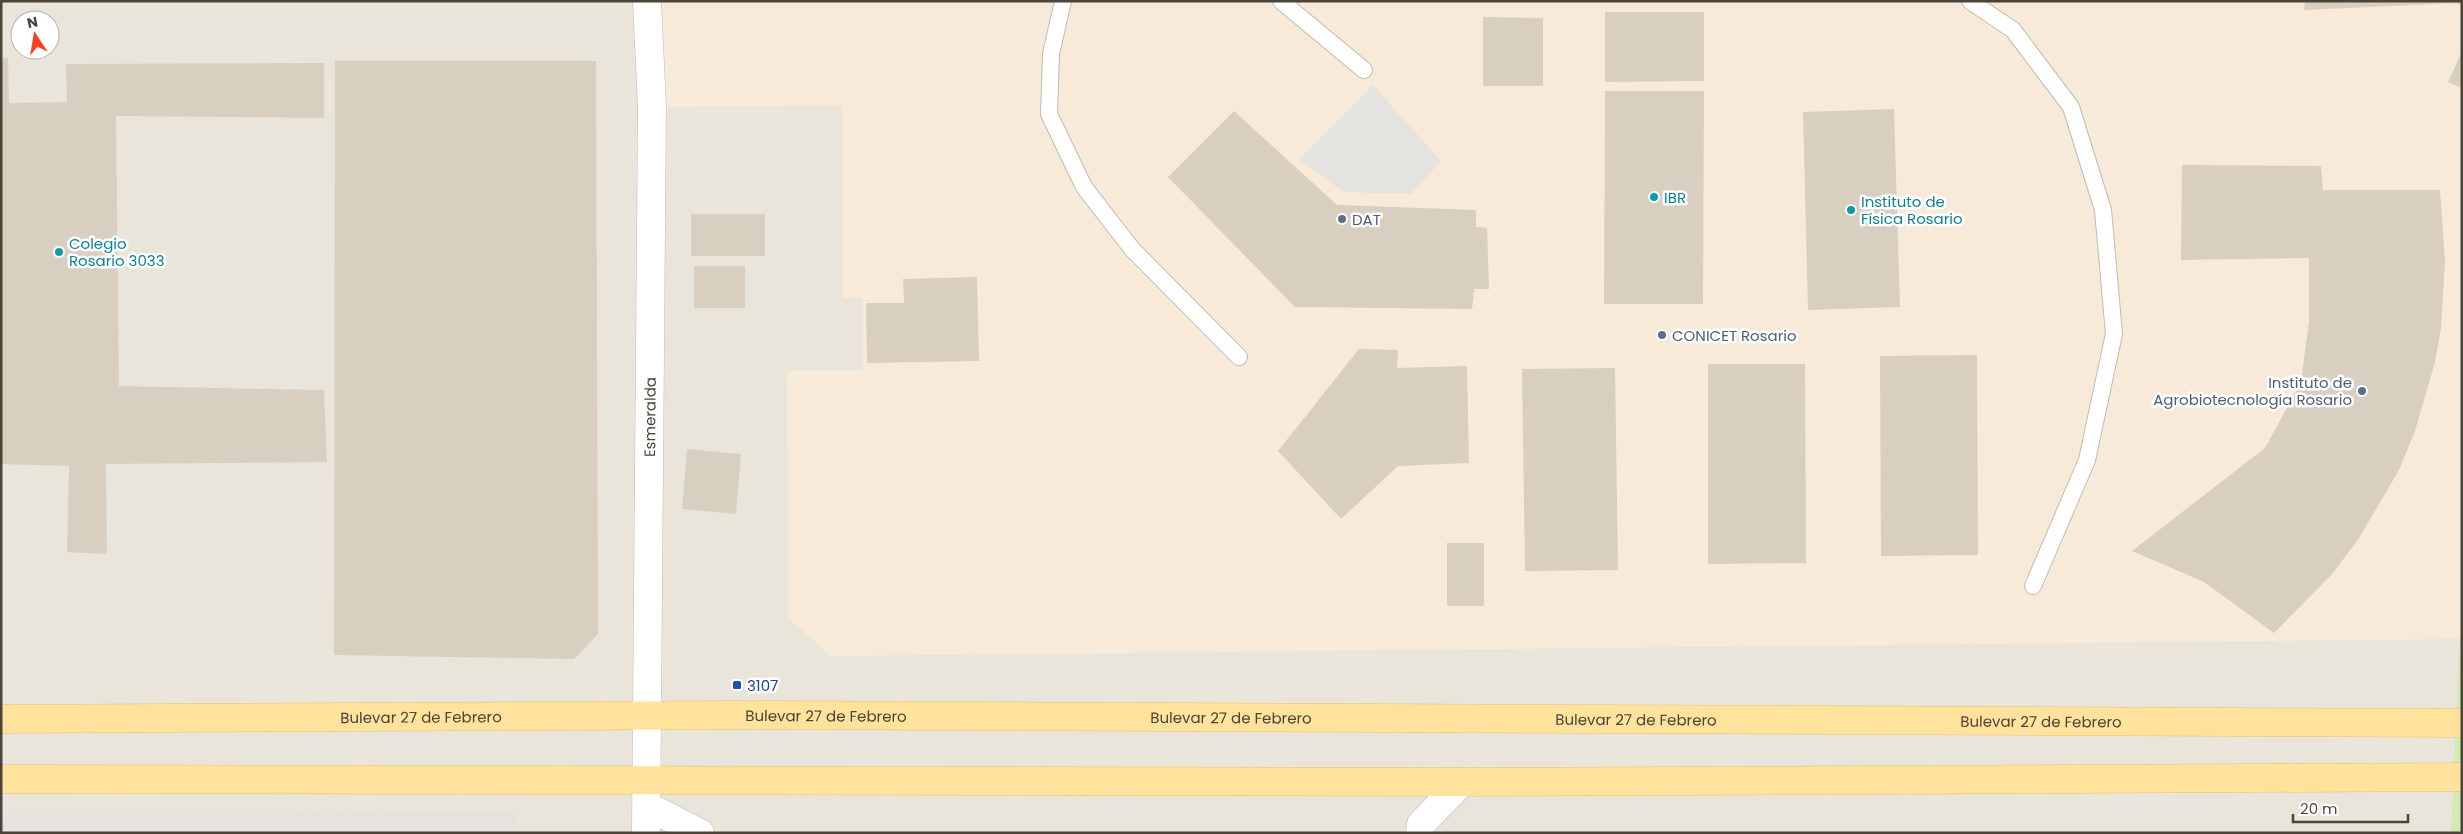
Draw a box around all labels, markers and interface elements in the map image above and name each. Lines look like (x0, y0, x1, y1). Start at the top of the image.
north arrow (10, 10, 60, 60)
text: N (25, 11, 40, 33)
place label: IBR (1664, 187, 1686, 208)
marker: IBR (1648, 191, 1660, 203)
place label: Instituto de Física Rosario (1861, 191, 1963, 229)
marker: Instituto de Física Rosario (1845, 204, 1857, 216)
place label: DAT (1352, 209, 1381, 230)
marker: DAT (1336, 213, 1348, 225)
place label: Colegio Rosario 3033 (69, 233, 165, 271)
marker: Colegio Rosario 3033 (53, 246, 65, 258)
place label: CONICET Rosario (1672, 325, 1797, 346)
marker: CONICET Rosario (1656, 329, 1668, 341)
place label: Instituto de Agrobiotecnología Rosario (2153, 372, 2352, 410)
street label: Esmeralda (639, 377, 660, 457)
marker: Instituto de Agrobiotecnología Rosario (2356, 385, 2368, 397)
place label: 3107 (747, 675, 778, 696)
marker: 3107 (731, 679, 743, 691)
street label: Bulevar 27 de Febrero (745, 705, 907, 726)
street label: Bulevar 27 de Febrero (340, 706, 502, 728)
street label: Bulevar 27 de Febrero (1150, 706, 1312, 728)
street label: Bulevar 27 de Febrero (1555, 708, 1717, 730)
street label: Bulevar 27 de Febrero (1960, 710, 2122, 732)
scale bar (2293, 792, 2408, 824)
text: 20 m (2300, 798, 2338, 819)

